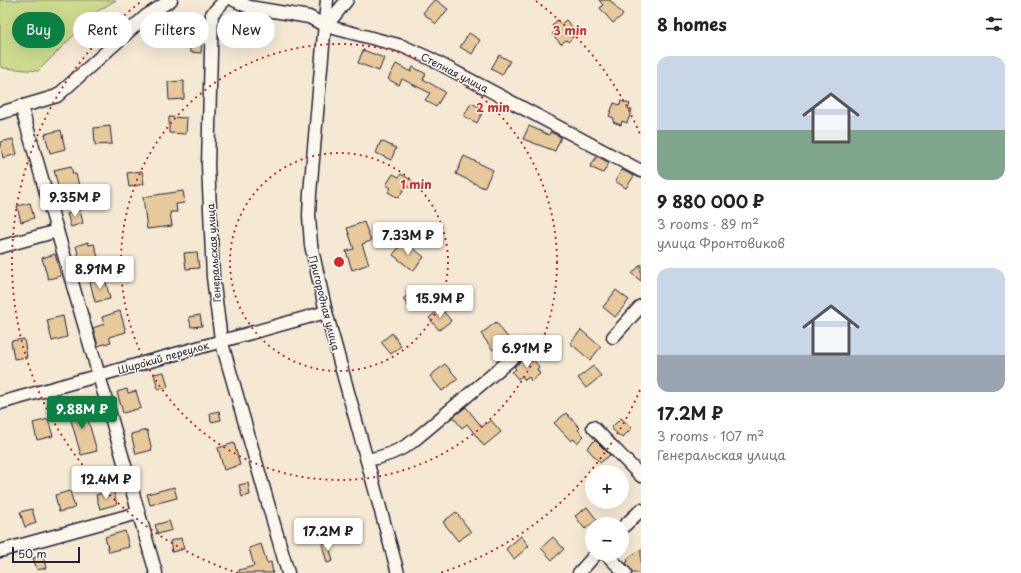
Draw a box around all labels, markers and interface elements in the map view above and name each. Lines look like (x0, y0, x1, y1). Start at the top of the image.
text: 8 homes (657, 11, 727, 37)
chip: Buy (12, 12, 65, 48)
chip: Rent (73, 12, 132, 48)
chip: Filters (140, 12, 209, 48)
chip: New (217, 12, 275, 48)
icon: filters (983, 13, 1005, 35)
text: 3 min (553, 21, 587, 39)
street label: Степная улица (419, 49, 492, 96)
icon: home (795, 82, 867, 154)
text: 2 min (476, 98, 510, 116)
text: 1 min (400, 175, 432, 193)
pin: 9.35M ₽ (38, 184, 112, 218)
text: 9.35M ₽ (49, 187, 101, 206)
text: 9 880 000 ₽ (657, 188, 764, 214)
street label: Генеральская улица (202, 202, 224, 303)
text: 3 rooms · 89 m² (657, 214, 759, 233)
pin: 7.33M ₽ (371, 222, 445, 256)
text: 7.33M ₽ (382, 225, 434, 244)
text: улица Фронтовиков (657, 233, 785, 252)
street label: Пригородная улица (306, 254, 344, 353)
centre of rings (332, 255, 346, 269)
pin: 8.91M ₽ (63, 256, 137, 290)
text: 8.91M ₽ (75, 259, 125, 278)
pin: 15.9M ₽ (403, 285, 477, 319)
text: 15.9M ₽ (415, 288, 465, 307)
icon: home (795, 294, 867, 366)
pin: 6.91M ₽ (490, 335, 564, 369)
street label: Широкий переулок (116, 337, 211, 378)
text: 6.91M ₽ (502, 338, 552, 357)
pin: 9.88M ₽ (45, 396, 119, 430)
text: 9.88M ₽ (56, 399, 108, 418)
text: 17.2M ₽ (657, 400, 723, 426)
text: 3 rooms · 107 m² (657, 426, 764, 445)
text: Генеральская улица (657, 445, 786, 464)
map controls (585, 465, 629, 561)
button: + (585, 465, 629, 509)
pin: 12.4M ₽ (69, 466, 143, 500)
text: 12.4M ₽ (80, 469, 132, 488)
button: − (585, 517, 629, 561)
pin: 17.2M ₽ (291, 518, 365, 552)
text: 17.2M ₽ (303, 521, 353, 540)
scale bar (12, 545, 80, 564)
text: 50 m (18, 545, 47, 562)

